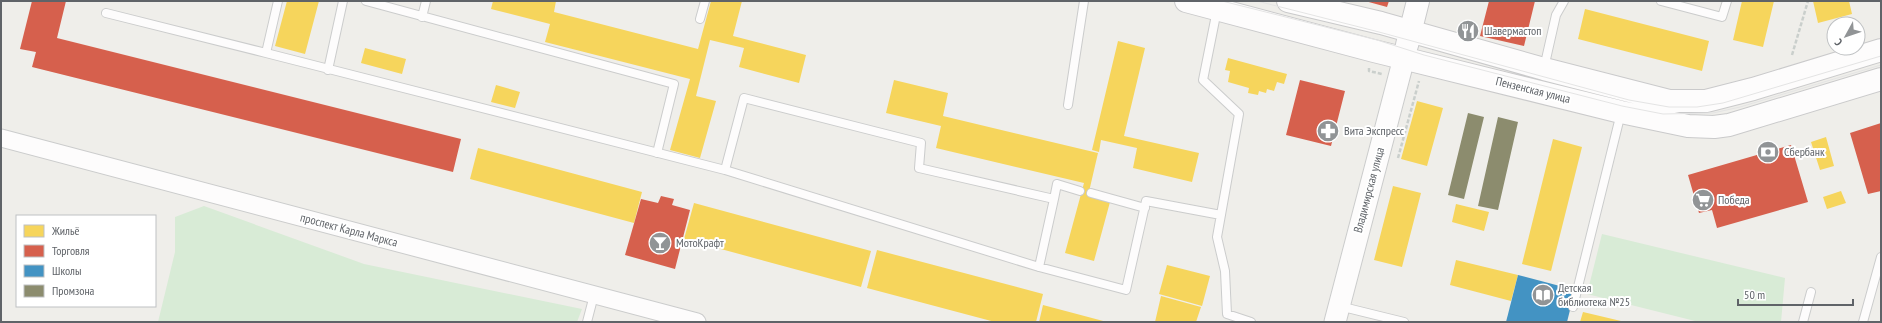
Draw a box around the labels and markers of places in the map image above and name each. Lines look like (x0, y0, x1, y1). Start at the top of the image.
restaurant icon: Шавермастоп (1455, 18, 1481, 44)
place label: Шавермастоп (1484, 23, 1541, 38)
pharmacy icon: Вита Экспресс (1315, 118, 1341, 144)
place label: Вита Экспресс (1344, 123, 1405, 138)
bank icon: Сбербанк (1755, 139, 1781, 165)
place label: Сбербанк (1784, 144, 1825, 159)
supermarket icon: Победа (1690, 187, 1716, 213)
place label: Победа (1718, 192, 1750, 207)
bar icon: МотоКрафт (647, 230, 673, 256)
place label: МотоКрафт (676, 235, 724, 250)
place label: Детская библиотека №25 (1558, 280, 1630, 309)
library icon: Детская библиотека №25 (1530, 282, 1556, 308)

